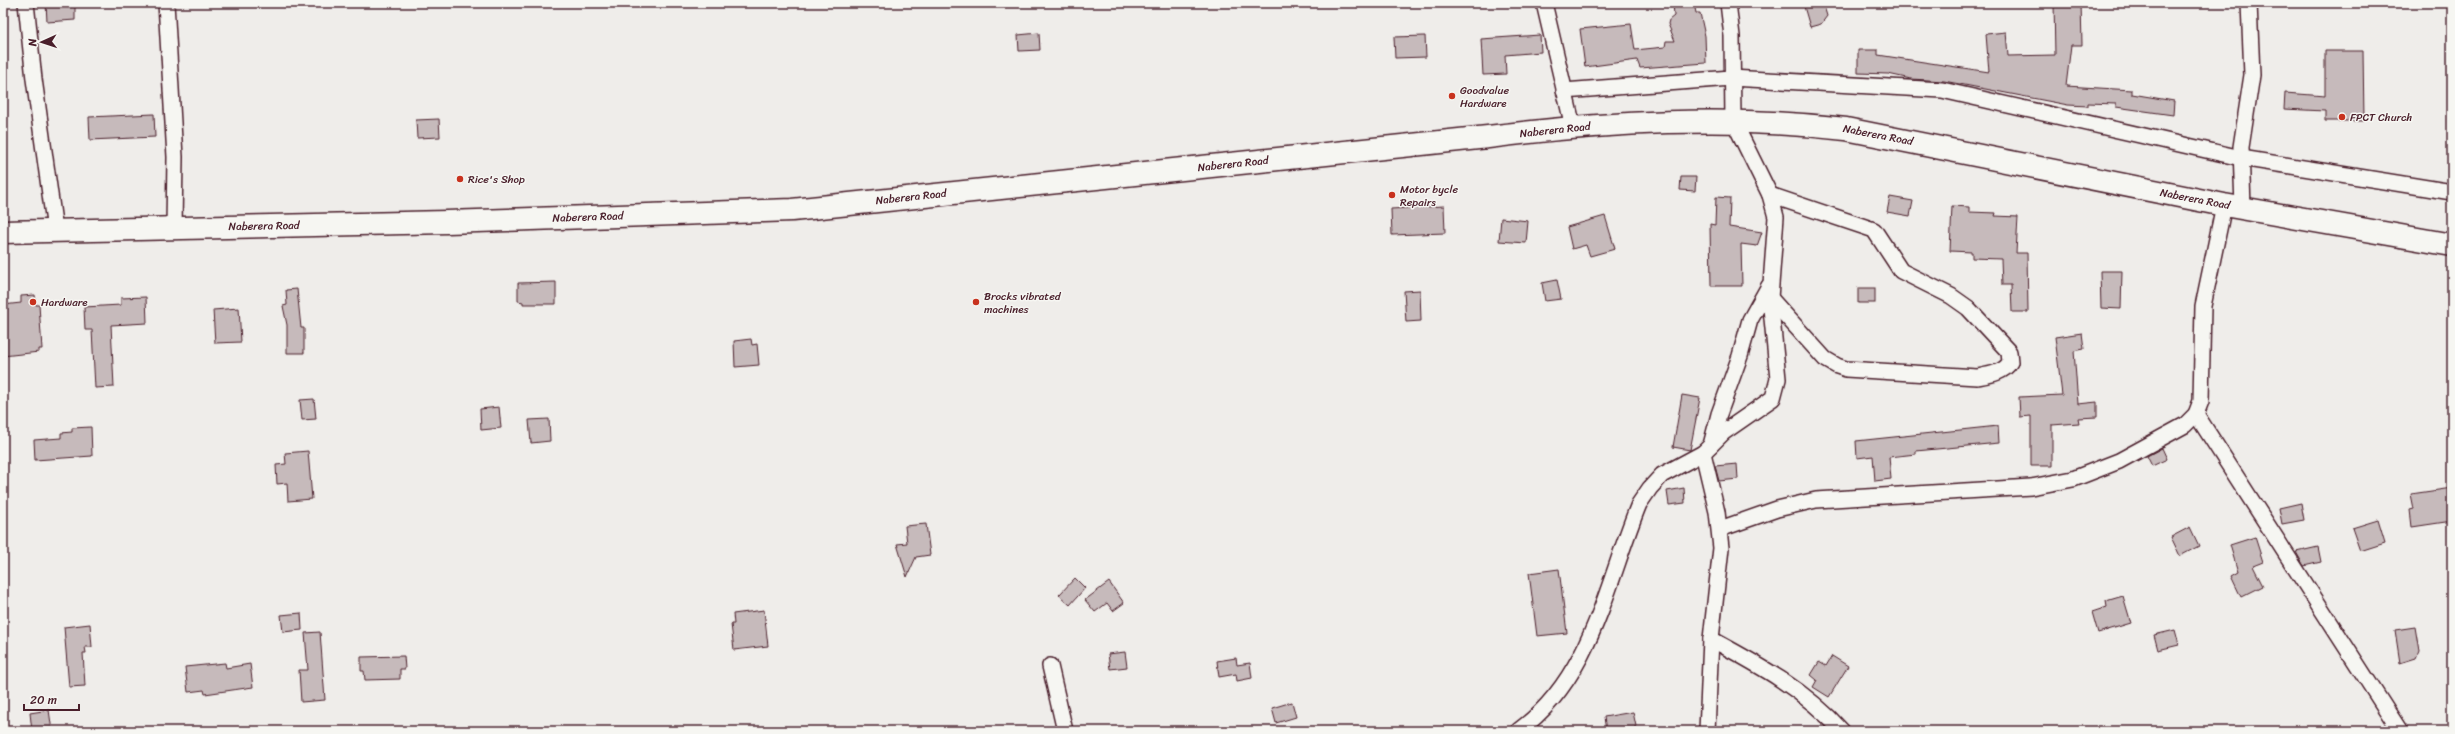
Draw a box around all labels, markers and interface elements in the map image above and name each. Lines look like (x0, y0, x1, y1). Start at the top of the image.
north arrow (22, 22, 62, 62)
text: N (23, 38, 42, 48)
place label: Goodvalue Hardware (1460, 81, 1509, 113)
marker: Goodvalue Hardware (1447, 91, 1457, 101)
place label: FPCT Church (2350, 108, 2413, 127)
marker: FPCT Church (2337, 112, 2347, 122)
street label: Naberera Road (1519, 117, 1593, 143)
street label: Naberera Road (1841, 119, 1916, 151)
street label: Naberera Road (1197, 151, 1271, 177)
place label: Rice's Shop (468, 170, 525, 189)
marker: Rice's Shop (455, 174, 465, 184)
place label: Motor bycle Repairs (1400, 180, 1459, 212)
street label: Naberera Road (2158, 183, 2233, 215)
street label: Naberera Road (875, 184, 949, 210)
marker: Motor bycle Repairs (1387, 190, 1397, 200)
street label: Naberera Road (552, 206, 625, 228)
street label: Naberera Road (228, 216, 301, 236)
place label: Brocks vibrated machines (984, 287, 1062, 319)
place label: Hardware (41, 293, 88, 312)
marker: Hardware (28, 297, 38, 307)
marker: Brocks vibrated machines (971, 297, 981, 307)
scale bar (24, 686, 79, 712)
text: 20 m (30, 689, 57, 711)

